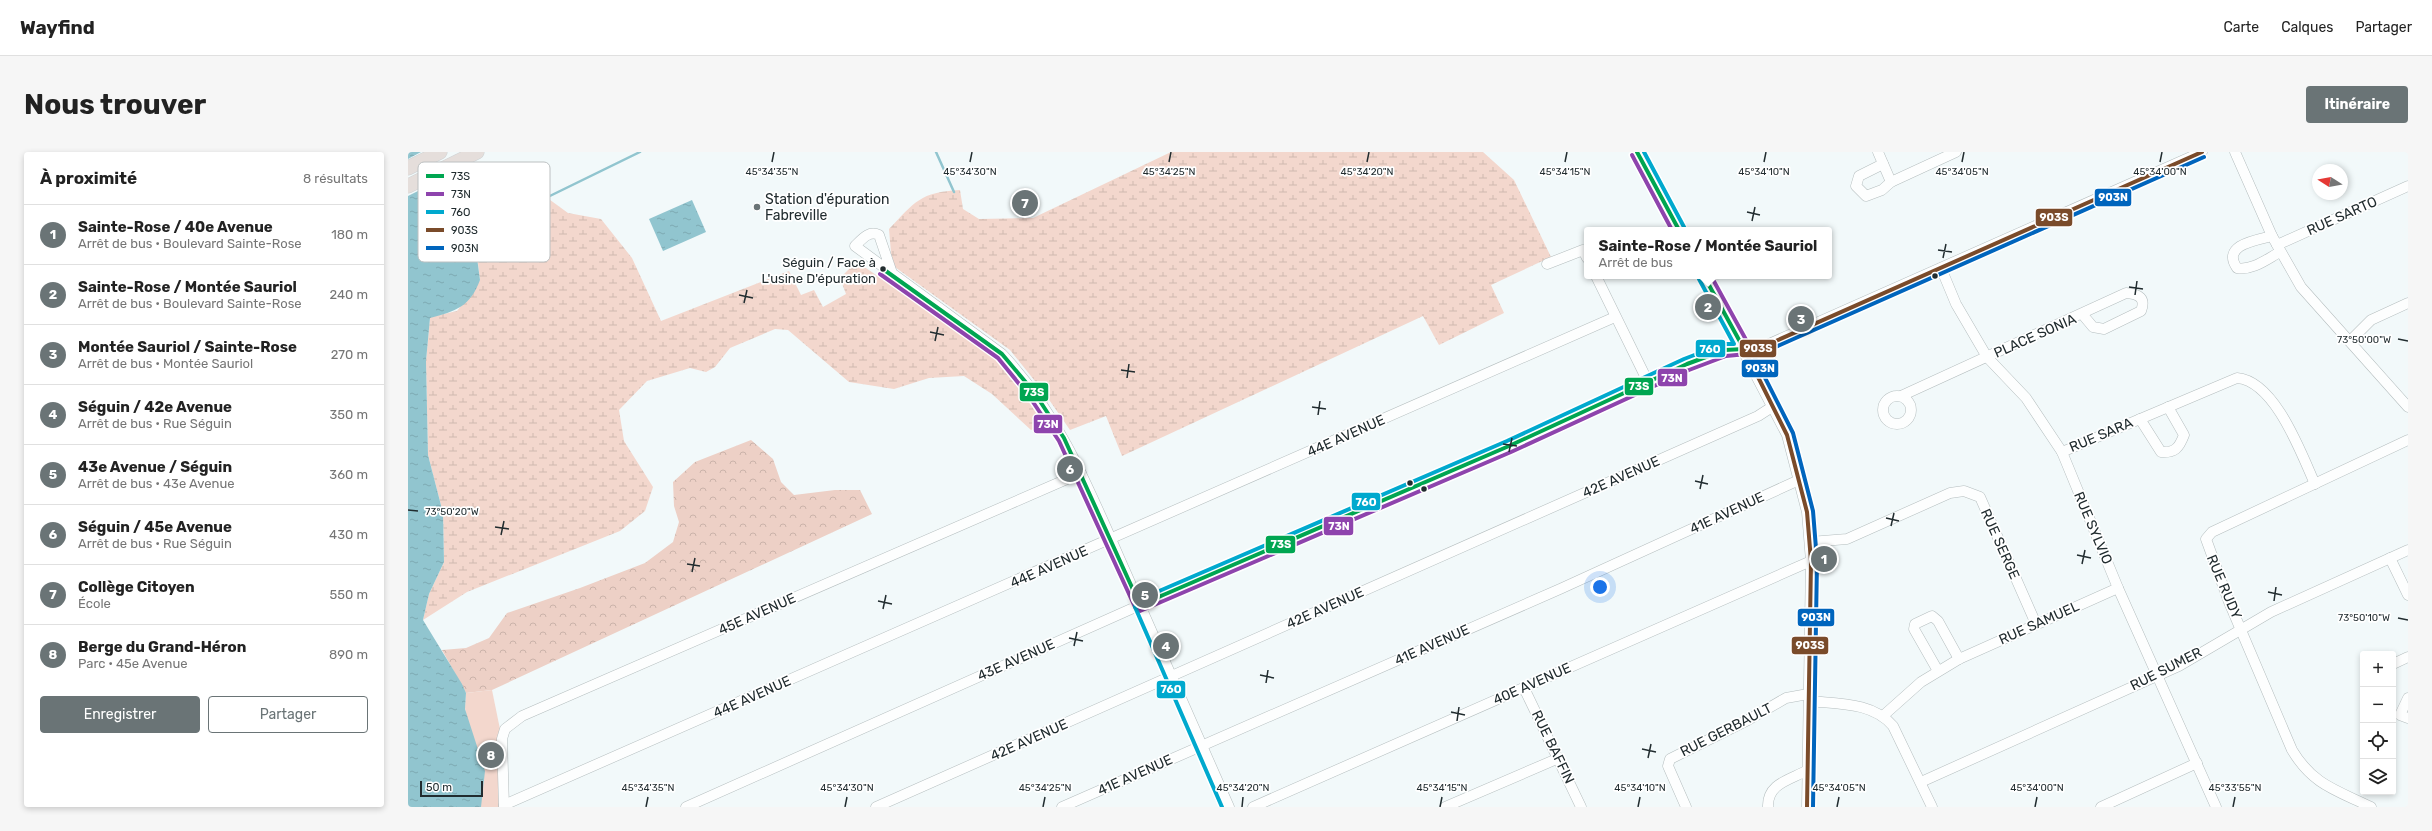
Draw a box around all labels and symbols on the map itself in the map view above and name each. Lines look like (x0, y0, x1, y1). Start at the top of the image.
legend (418, 162, 550, 262)
north arrow (2312, 164, 2348, 200)
text: 45°34'35"N (746, 166, 798, 178)
text: 45°34'30"N (943, 166, 997, 178)
text: 45°34'25"N (1143, 166, 1195, 178)
text: 45°34'20"N (1340, 166, 1394, 178)
text: 45°34'15"N (1539, 166, 1591, 178)
text: 45°34'10"N (1738, 166, 1790, 178)
text: 45°34'05"N (1935, 166, 1989, 178)
text: 45°34'00"N (2133, 166, 2187, 178)
text: 73S (451, 170, 470, 183)
text: 73N (451, 188, 471, 201)
pin: 7 (1012, 188, 1038, 218)
line badge: 903N (2094, 188, 2132, 207)
place label: Station d'épuration Fabreville (765, 191, 889, 224)
text: 903N (2098, 191, 2128, 204)
street label: RUE SARTO (2304, 193, 2380, 239)
marker: Station d'épuration Fabreville (752, 202, 762, 212)
text: 76O (451, 206, 470, 219)
line badge: 903S (2035, 208, 2073, 227)
text: 903S (2039, 211, 2069, 224)
text: 903S (451, 224, 478, 237)
text: 903N (451, 242, 479, 255)
place label: Séguin / Face à L'usine D'épuration (761, 255, 876, 286)
marker: Séguin / Face à L'usine D'épuration (878, 264, 888, 274)
unlabelled marker (1930, 271, 1940, 281)
pin: 2 (1695, 292, 1721, 322)
pin: 3 (1788, 304, 1814, 334)
street label: PLACE SONIA (1991, 310, 2079, 362)
text: 73°50'00"W (2337, 334, 2391, 346)
line badge: 76O (1695, 339, 1726, 358)
line badge: 903S (1739, 339, 1777, 358)
text: 903S (1743, 342, 1773, 355)
text: 76O (1699, 343, 1721, 356)
line badge: 903N (1741, 359, 1779, 378)
text: 903N (1745, 362, 1775, 375)
line badge: 73N (1657, 368, 1688, 387)
text: 73N (1661, 372, 1683, 385)
line badge: 73S (1624, 377, 1654, 396)
text: 73S (1629, 380, 1649, 393)
line badge: 73S (1019, 382, 1049, 402)
text: 73S (1024, 386, 1044, 399)
street label: 44E AVENUE (1304, 411, 1388, 461)
line badge: 73N (1033, 414, 1063, 434)
street label: RUE SARA (2067, 414, 2136, 456)
text: 73N (1037, 418, 1059, 431)
street label: 42E AVENUE (1580, 452, 1662, 502)
pin: 6 (1057, 454, 1083, 484)
unlabelled marker (1405, 478, 1415, 488)
unlabelled marker (1419, 484, 1429, 494)
street label: 41E AVENUE (1687, 488, 1767, 538)
street label: RUE SYLVIO (2070, 489, 2116, 567)
line badge: 76O (1351, 492, 1381, 511)
text: 76O (1355, 496, 1377, 509)
text: 73°50'20"W (425, 506, 479, 518)
street label: RUE SERGE (1977, 506, 2023, 582)
line badge: 73N (1323, 516, 1354, 536)
text: 73N (1328, 520, 1350, 533)
line badge: 73S (1265, 535, 1296, 554)
text: 73S (1271, 538, 1291, 551)
street label: 44E AVENUE (1007, 542, 1091, 592)
pin: 1 (1811, 544, 1837, 574)
street label: RUE RUDY (2203, 552, 2245, 622)
your location (1590, 577, 1610, 597)
pin: 5 (1132, 580, 1158, 610)
street label: 42E AVENUE (1284, 583, 1366, 633)
street label: 45E AVENUE (716, 589, 798, 639)
street label: RUE SAMUEL (1996, 598, 2082, 648)
line badge: 903N (1797, 608, 1835, 627)
text: 903N (1801, 611, 1831, 624)
text: 73°50'10"W (2338, 612, 2390, 624)
street label: 41E AVENUE (1392, 621, 1472, 669)
pin: 4 (1153, 631, 1179, 661)
street label: 43E AVENUE (975, 635, 1057, 685)
line badge: 903S (1791, 636, 1829, 655)
text: 903S (1795, 639, 1825, 652)
street label: RUE SUMER (2127, 644, 2205, 694)
street label: 40E AVENUE (1490, 659, 1574, 709)
street label: 44E AVENUE (710, 672, 794, 722)
line badge: 76O (1156, 680, 1186, 699)
text: 76O (1160, 683, 1182, 696)
street label: RUE GERBAULT (1677, 700, 1775, 760)
street label: RUE BAFFIN (1528, 708, 1578, 786)
street label: 42E AVENUE (988, 715, 1070, 765)
pin: 8 (478, 740, 504, 770)
street label: 41E AVENUE (1095, 751, 1175, 799)
scale bar (420, 779, 483, 798)
text: 45°34'35"N (622, 782, 674, 794)
text: 45°34'30"N (820, 782, 874, 794)
text: 45°34'25"N (1019, 782, 1071, 794)
text: 45°34'20"N (1216, 782, 1270, 794)
text: 45°34'15"N (1416, 782, 1468, 794)
text: 45°34'10"N (1614, 782, 1666, 794)
text: 45°34'05"N (1812, 782, 1866, 794)
text: 45°34'00"N (2010, 782, 2064, 794)
text: 45°33'55"N (2209, 782, 2261, 794)

